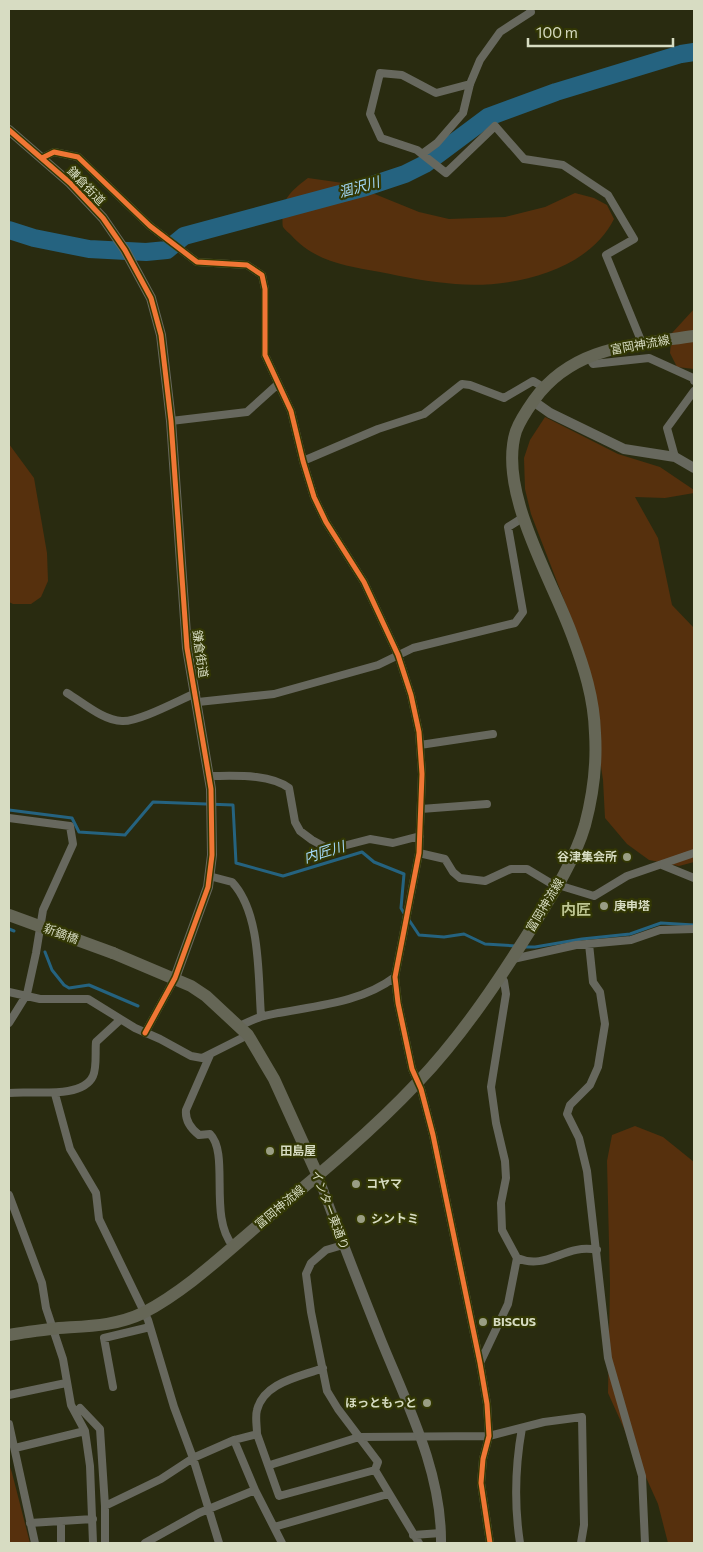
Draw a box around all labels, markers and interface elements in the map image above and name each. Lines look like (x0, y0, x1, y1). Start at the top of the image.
scale bar (528, 15, 673, 47)
text: 100 m (536, 23, 578, 41)
street label: 鎌倉街道 (65, 163, 108, 207)
water label: 涸沢川 (336, 172, 383, 200)
street label: 富岡神流線 (609, 332, 671, 356)
street label: 鎌倉街道 (191, 629, 211, 679)
water label: 内匠川 (301, 837, 348, 866)
place label: 谷津集会所 (557, 849, 617, 863)
marker: 谷津集会所 (621, 851, 633, 863)
street label: 富岡神流線 (523, 875, 566, 934)
place label: 庚申塔 (614, 898, 650, 912)
district label: 内匠 (561, 900, 591, 918)
marker: 庚申塔 (598, 900, 610, 912)
street label: 新鏑橋 (42, 920, 81, 946)
place label: 田島屋 (280, 1143, 316, 1157)
marker: 田島屋 (264, 1145, 276, 1157)
street label: インター東通り (309, 1168, 353, 1251)
place label: コヤマ (366, 1176, 402, 1190)
marker: コヤマ (350, 1178, 362, 1190)
street label: 富岡神流線 (252, 1182, 307, 1231)
place label: シントミ (371, 1211, 419, 1225)
marker: シントミ (355, 1213, 367, 1225)
place label: BISCUS (493, 1314, 536, 1328)
marker: BISCUS (477, 1316, 489, 1328)
place label: ほっともっと (345, 1395, 417, 1409)
marker: ほっともっと (421, 1397, 433, 1409)

